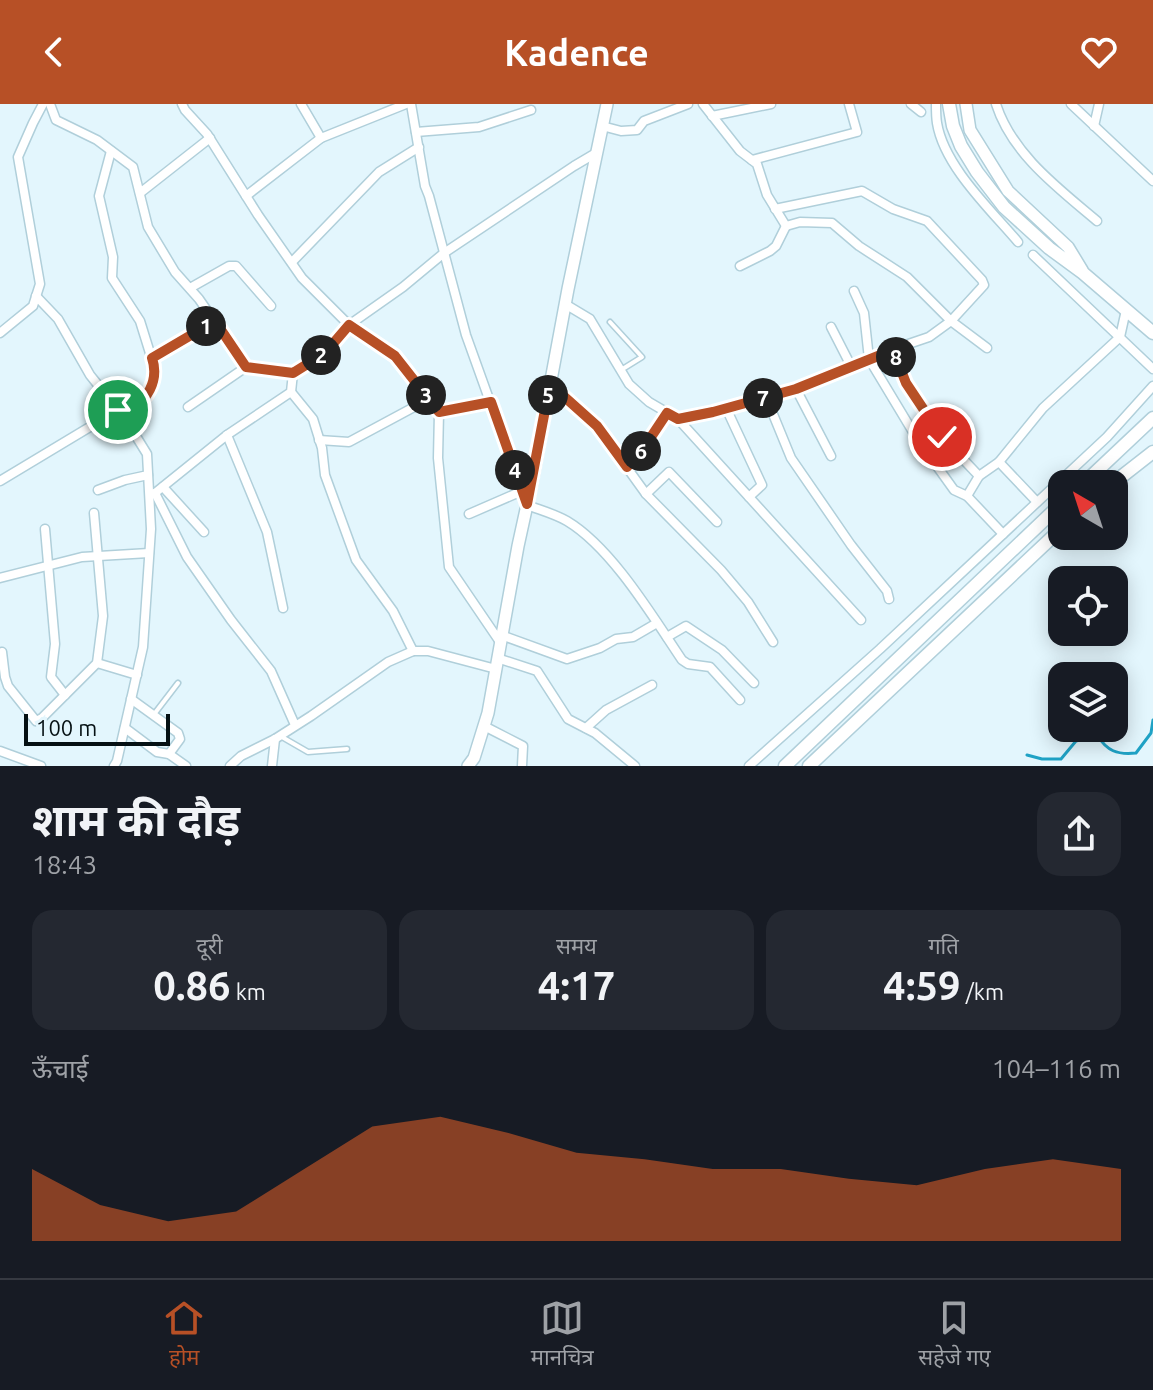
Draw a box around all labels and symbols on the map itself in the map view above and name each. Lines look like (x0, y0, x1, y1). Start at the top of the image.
pin: 1 (186, 306, 226, 346)
pin: 2 (301, 335, 341, 375)
pin: 8 (876, 337, 916, 377)
pin: 3 (406, 375, 446, 415)
pin: 5 (528, 375, 568, 415)
pin (84, 376, 152, 444)
pin: 7 (743, 378, 783, 418)
pin (908, 403, 976, 471)
pin: 6 (621, 431, 661, 471)
pin: 4 (495, 450, 535, 490)
north arrow (1048, 470, 1128, 550)
scale bar (24, 710, 170, 746)

